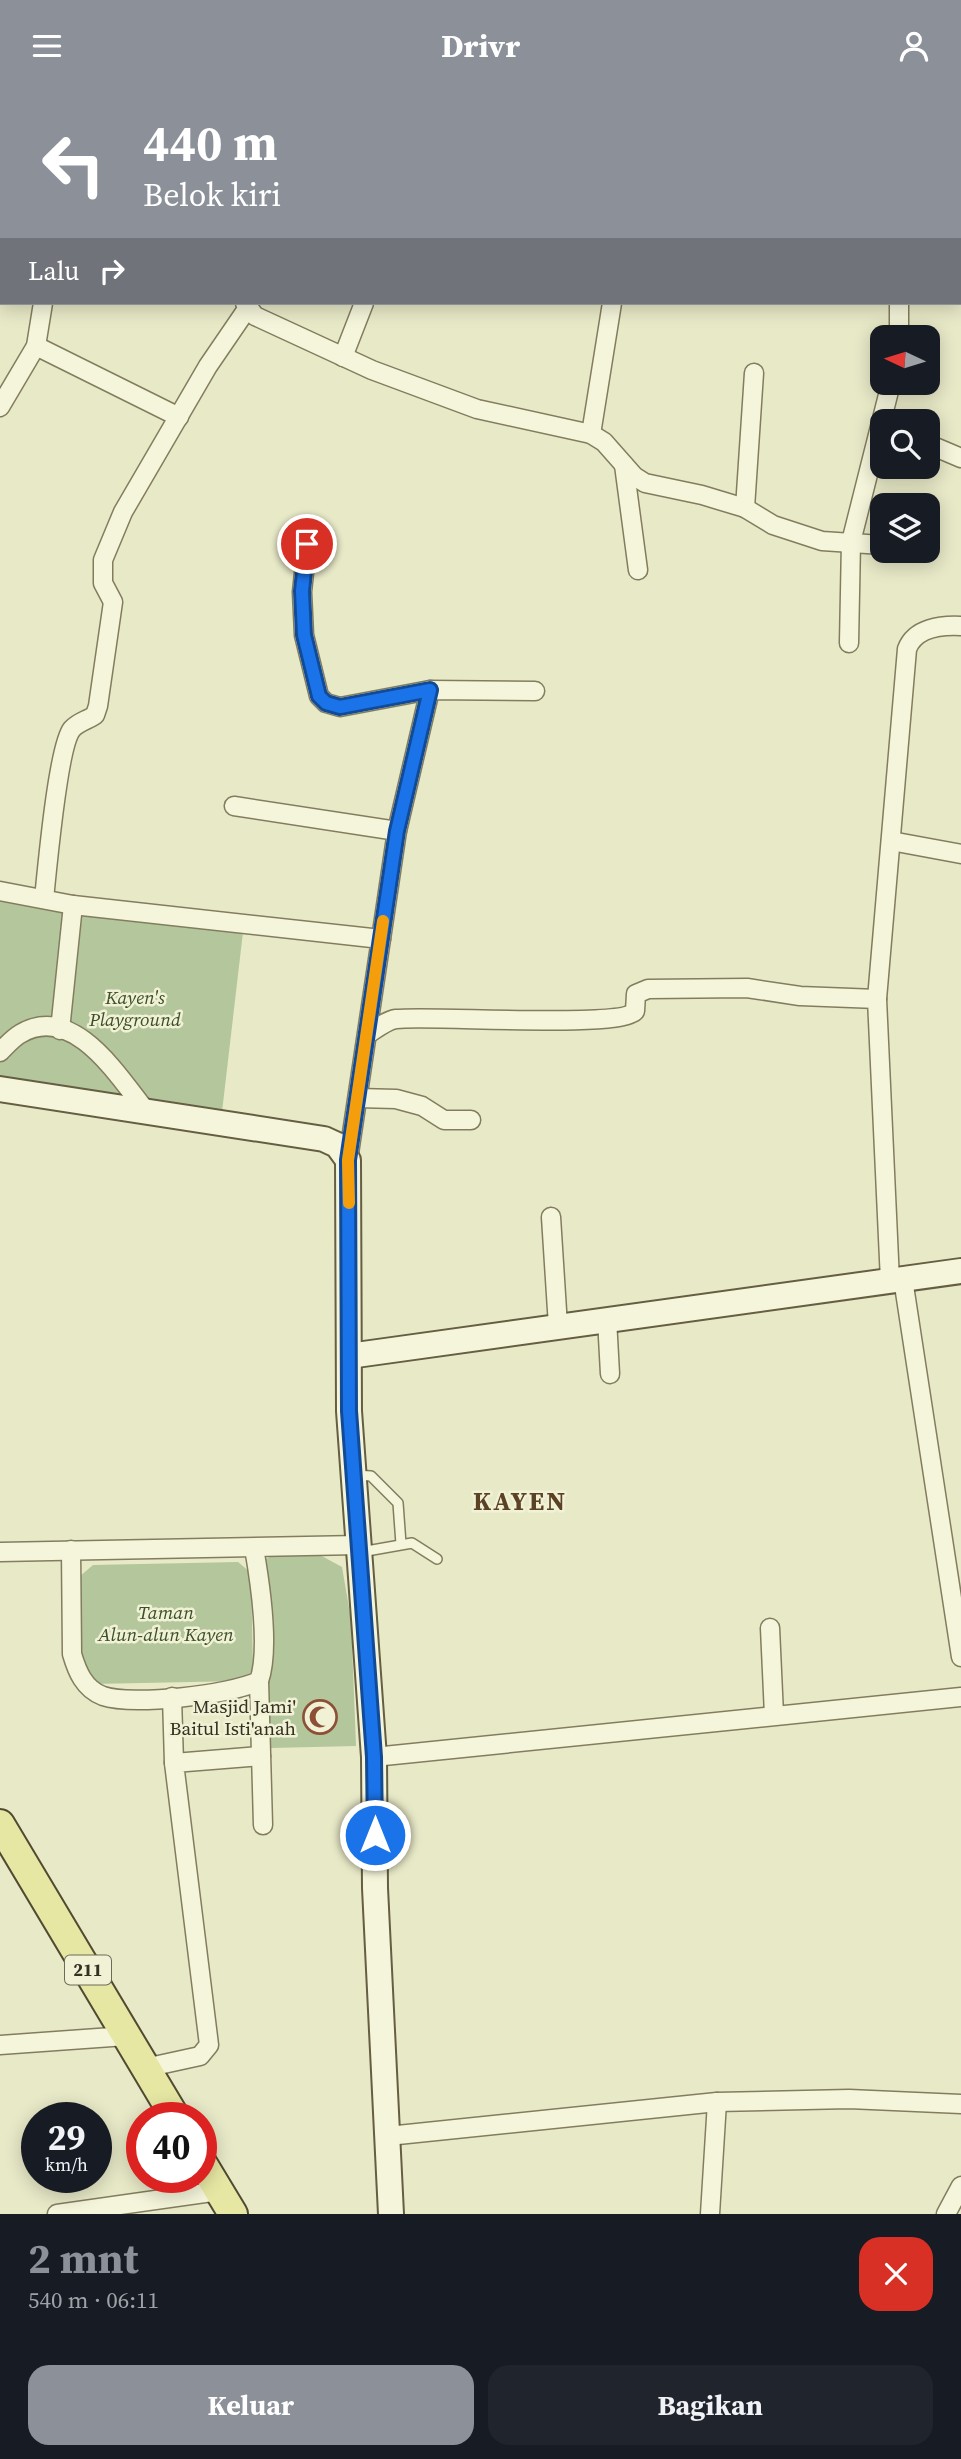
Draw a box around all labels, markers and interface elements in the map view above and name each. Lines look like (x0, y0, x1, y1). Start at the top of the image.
text: Drivr (441, 24, 520, 68)
icon: menu (28, 27, 66, 65)
icon: person (895, 27, 933, 65)
text: 440 m (143, 109, 278, 176)
icon: left (28, 119, 119, 210)
text: Belok kiri (143, 173, 281, 217)
icon: right (93, 252, 131, 290)
text: Lalu (28, 253, 79, 289)
north arrow (870, 325, 940, 395)
map controls (870, 325, 940, 563)
button: search (870, 409, 940, 479)
button: layers (870, 493, 940, 563)
pin (277, 514, 337, 574)
icon: arrive (288, 525, 326, 563)
park label: Kayen's Playground (88, 984, 181, 1032)
district label: KAYEN (473, 1483, 567, 1519)
park label: Taman Alun-alun Kayen (97, 1599, 234, 1647)
place label: Masjid Jami' Baitul Isti'anah (170, 1693, 296, 1741)
mosque icon: Masjid Jami' Baitul Isti'anah (301, 1698, 339, 1736)
position arrow (338, 1798, 412, 1872)
road number: 211 (65, 1956, 111, 1985)
speed limit sign: 40 (126, 2102, 217, 2193)
text: 29 (48, 2114, 85, 2162)
text: km/h (45, 2152, 88, 2177)
text: 2 mnt (28, 2229, 139, 2287)
button: close (859, 2237, 933, 2311)
text: 540 m · 06:11 (28, 2284, 159, 2316)
button: Keluar (28, 2365, 474, 2445)
button: Bagikan (488, 2365, 933, 2445)

